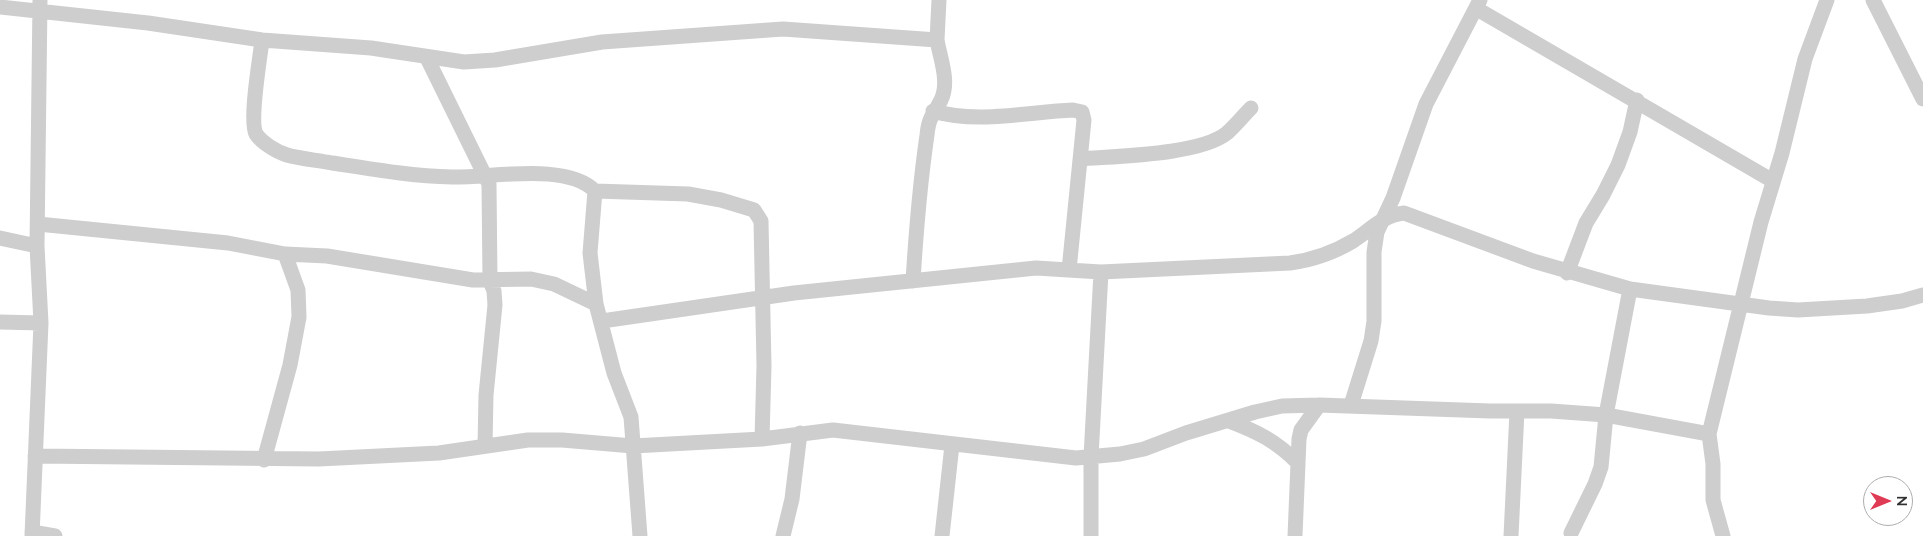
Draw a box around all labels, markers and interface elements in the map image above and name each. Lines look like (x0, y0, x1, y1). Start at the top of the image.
north arrow (1863, 476, 1913, 526)
text: N (1893, 496, 1911, 506)

